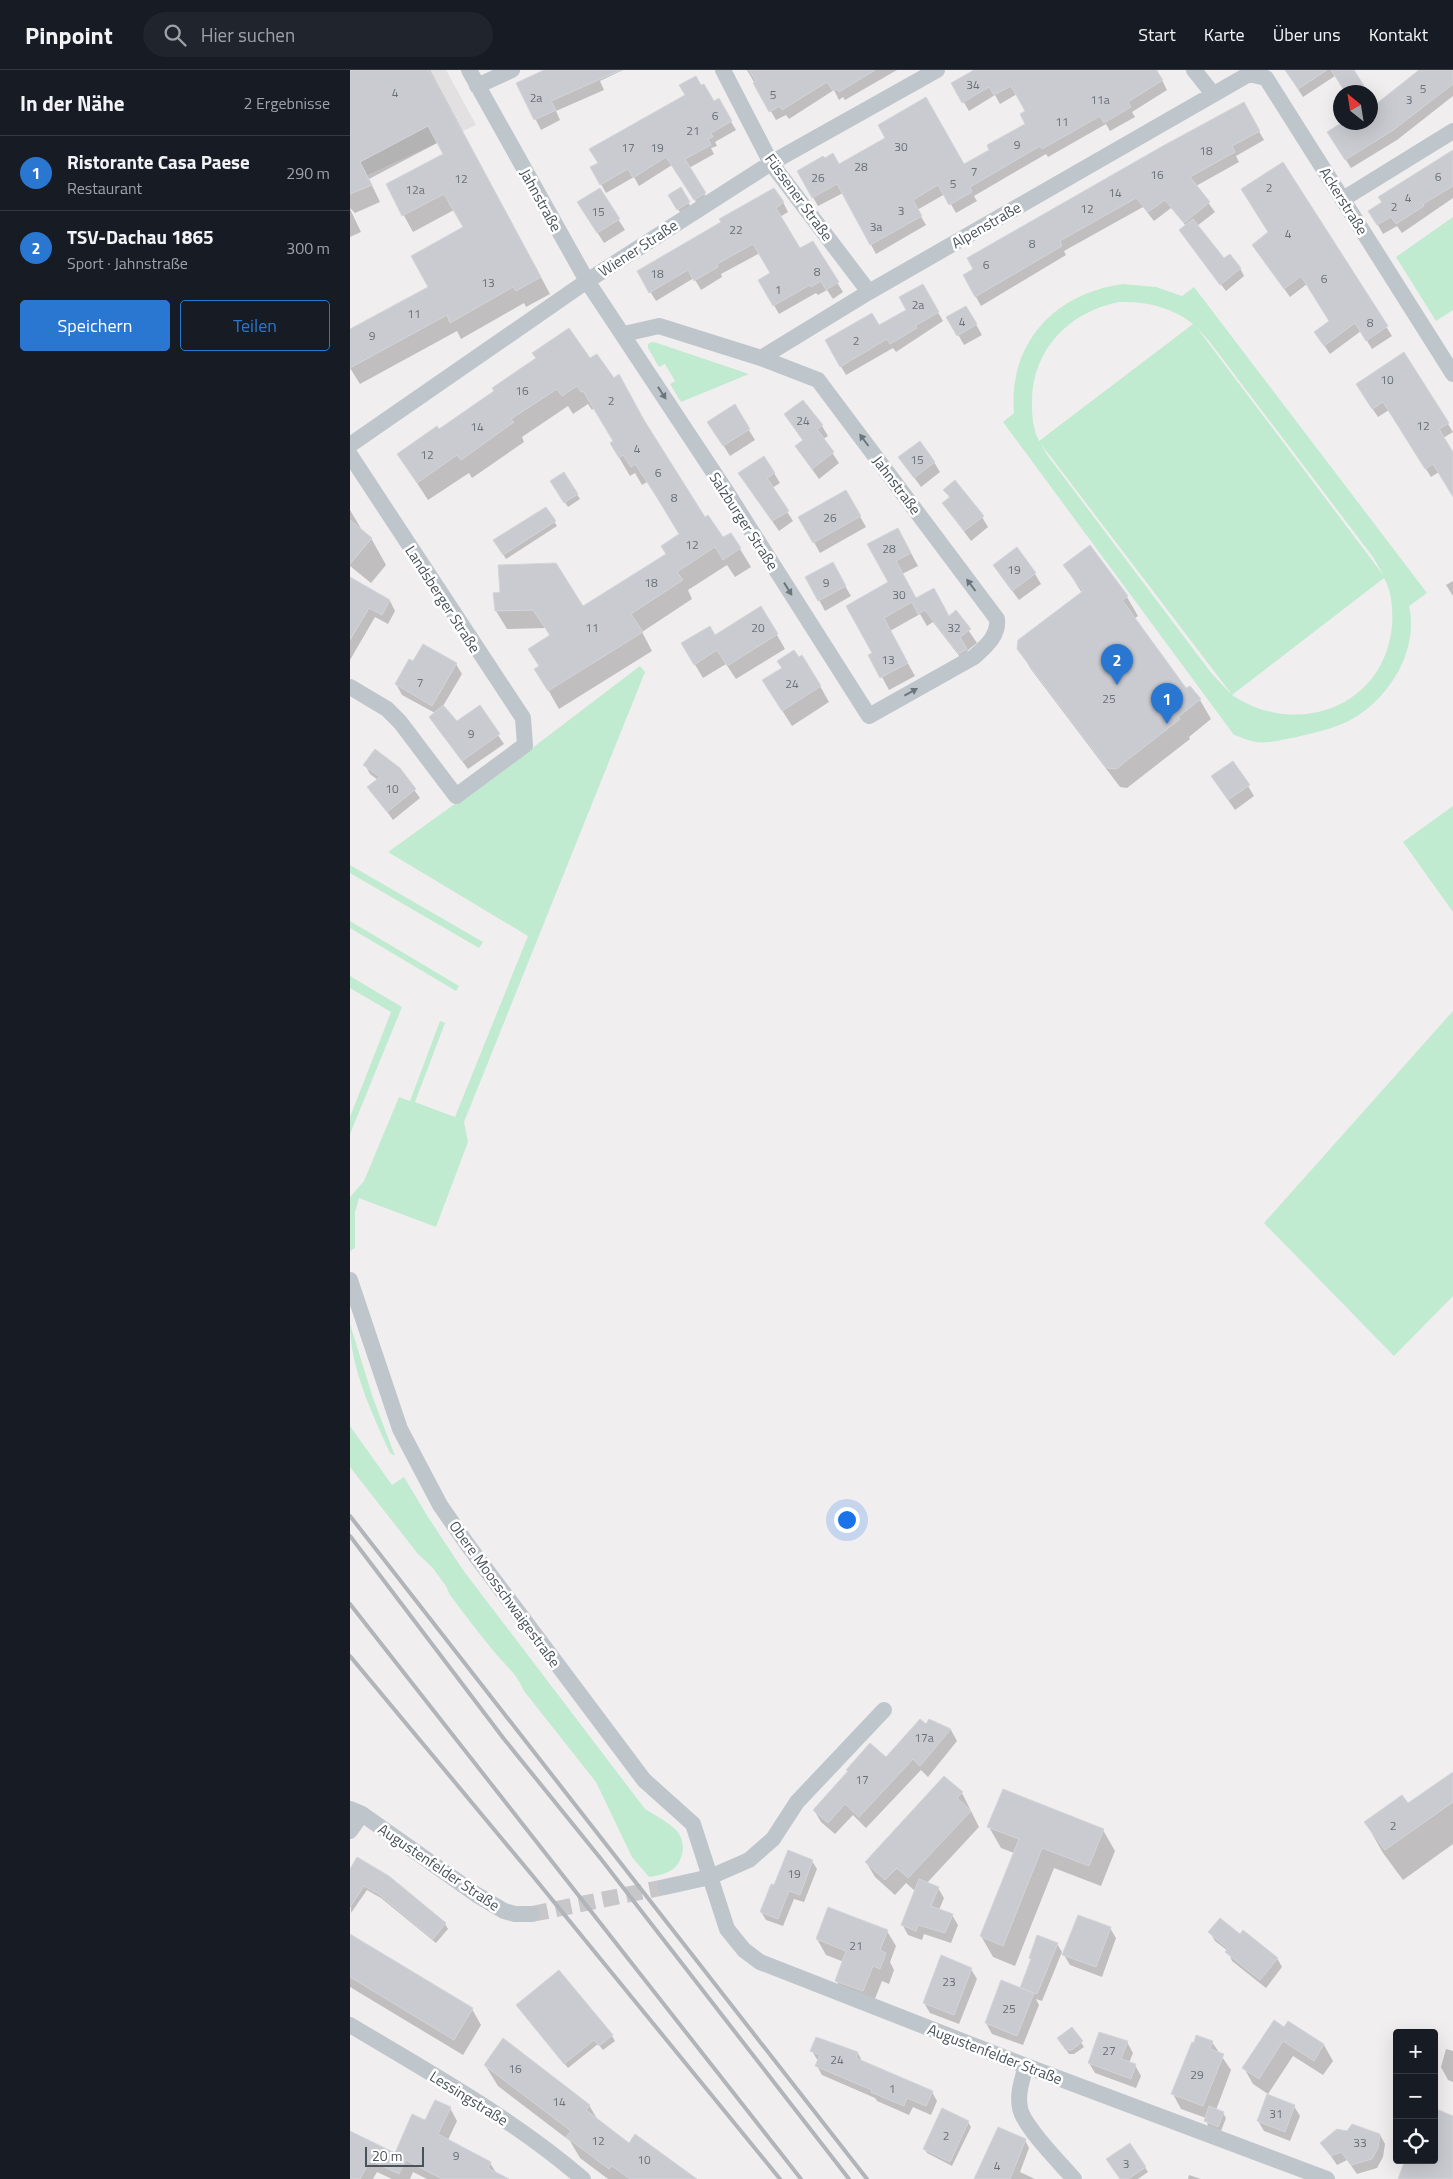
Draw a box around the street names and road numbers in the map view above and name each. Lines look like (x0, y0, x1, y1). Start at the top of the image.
street label: Füssener Straße (759, 148, 839, 246)
street label: Ackerstraße (1314, 163, 1374, 239)
street label: Jahnstraße (514, 164, 568, 236)
street label: Alpenstraße (947, 196, 1025, 254)
street label: Wiener Straße (594, 214, 682, 282)
street label: Jahnstraße (867, 450, 927, 520)
street label: Salzburger Straße (704, 467, 784, 575)
street label: Landsberger Straße (400, 541, 486, 657)
street label: Obere Moosschwaigestraße (444, 1516, 566, 1672)
street label: Augustenfelder Straße (374, 1818, 504, 1916)
street label: Augustenfelder Straße (924, 2018, 1066, 2090)
street label: Lessingstraße (425, 2065, 513, 2131)

